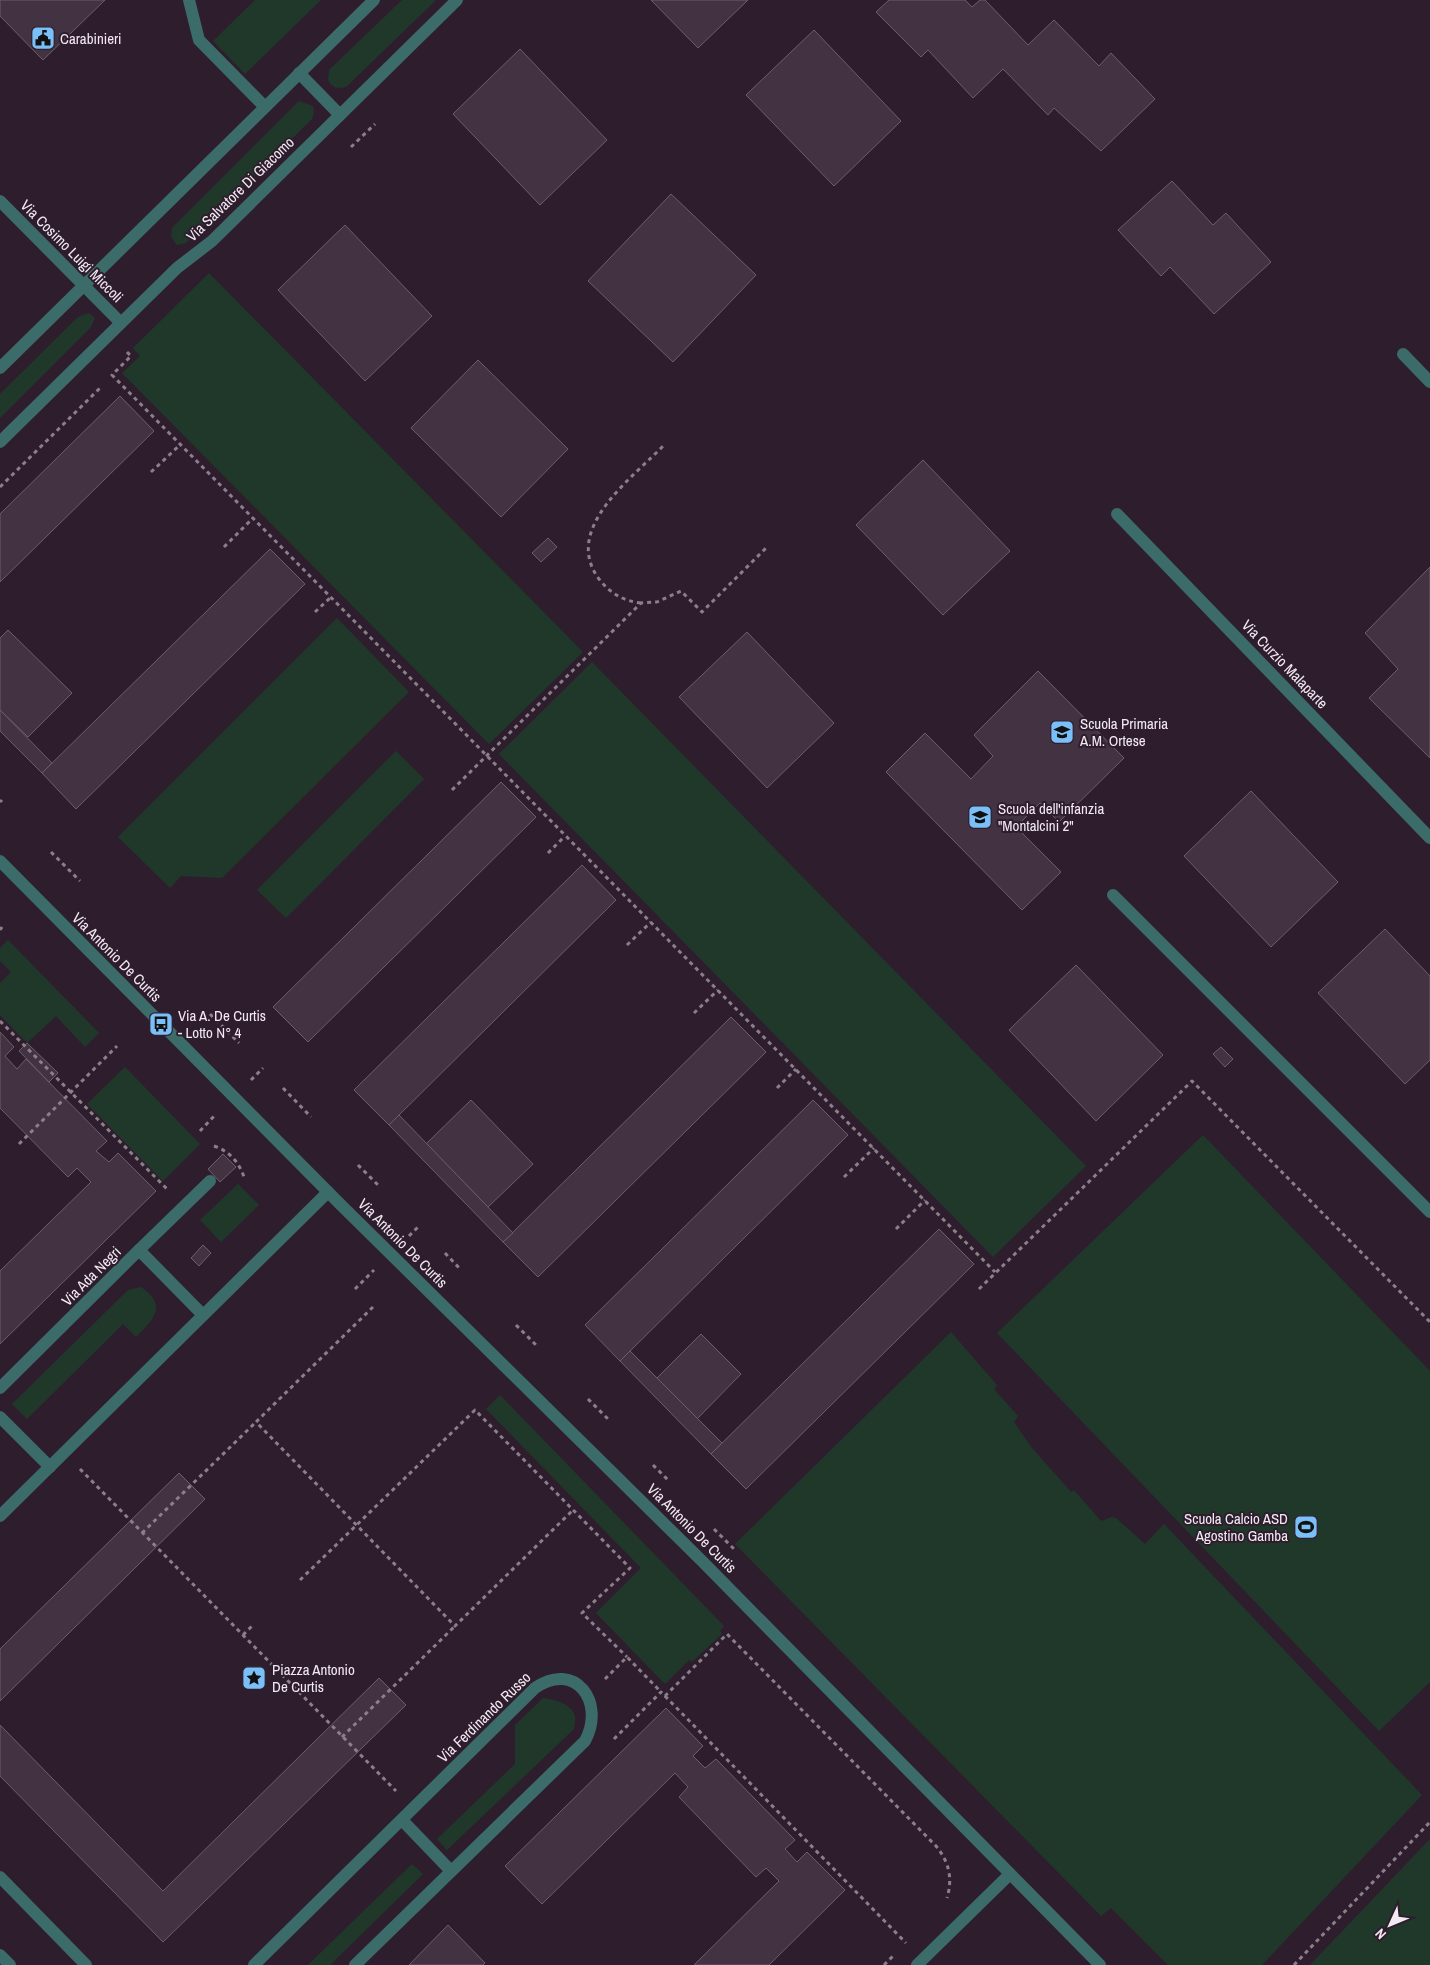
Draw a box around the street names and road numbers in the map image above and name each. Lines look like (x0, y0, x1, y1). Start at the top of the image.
street label: Via Salvatore Di Giacomo (181, 132, 299, 246)
street label: Via Cosimo Luigi Miccoli (16, 195, 128, 307)
street label: Via Curzio Malaparte (1237, 615, 1333, 713)
street label: Via Antonio De Curtis (68, 908, 166, 1006)
street label: Via Antonio De Curtis (354, 1194, 452, 1292)
street label: Via Ada Negri (57, 1242, 125, 1310)
street label: Via Antonio De Curtis (643, 1479, 741, 1577)
street label: Via Ferdinando Russo (433, 1667, 535, 1767)

